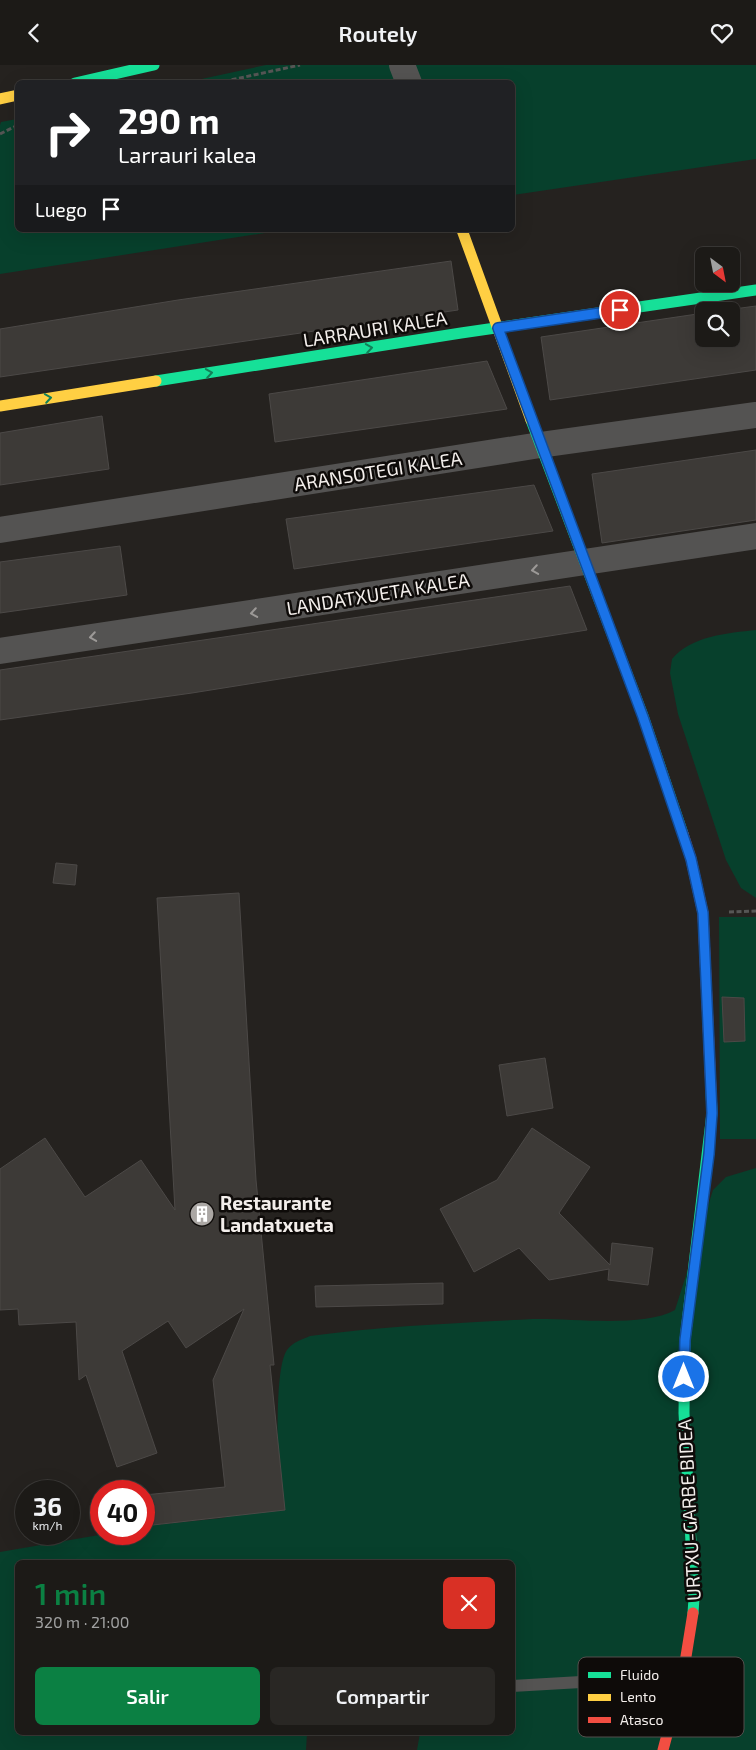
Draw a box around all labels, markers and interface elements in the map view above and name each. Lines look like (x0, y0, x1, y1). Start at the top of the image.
icon: back (20, 19, 48, 47)
icon: heart (708, 19, 736, 47)
text: Routely (339, 20, 417, 46)
text: 290 m (118, 99, 219, 141)
icon: right (35, 100, 100, 165)
text: Larrauri kalea (118, 141, 257, 167)
icon: arrive (97, 195, 125, 223)
text: Luego (35, 198, 87, 221)
north arrow (695, 247, 740, 293)
map controls (695, 247, 740, 347)
pin (599, 289, 641, 331)
icon: arrive (606, 296, 634, 324)
button: search (695, 302, 740, 347)
street label: LARRAURI KALEA (301, 306, 449, 351)
one-way arrow (365, 343, 374, 353)
one-way arrow (205, 368, 213, 379)
one-way arrow (44, 394, 53, 404)
street label: ARANSOTEGI KALEA (292, 446, 464, 495)
one-way arrow (531, 565, 540, 575)
street label: LANDATXUETA KALEA (285, 568, 471, 619)
one-way arrow (249, 607, 258, 617)
one-way arrow (88, 631, 96, 642)
place label: Restaurante Landatxueta (220, 1191, 334, 1236)
building icon: Restaurante Landatxueta (189, 1201, 215, 1227)
position arrow (657, 1350, 709, 1402)
street label: URTXU-GARBE BIDEA (672, 1418, 705, 1602)
speed limit sign: 40 (90, 1480, 155, 1545)
text: 36 (33, 1491, 62, 1521)
text: km/h (33, 1518, 62, 1532)
text: 1 min (35, 1575, 106, 1611)
button: close (443, 1577, 495, 1629)
text: 320 m · 21:00 (35, 1612, 129, 1631)
legend (578, 1657, 744, 1737)
text: Fluido (620, 1666, 659, 1683)
button: Salir (35, 1667, 260, 1725)
button: Compartir (270, 1667, 495, 1725)
text: Lento (620, 1688, 656, 1705)
text: Atasco (620, 1711, 663, 1728)

